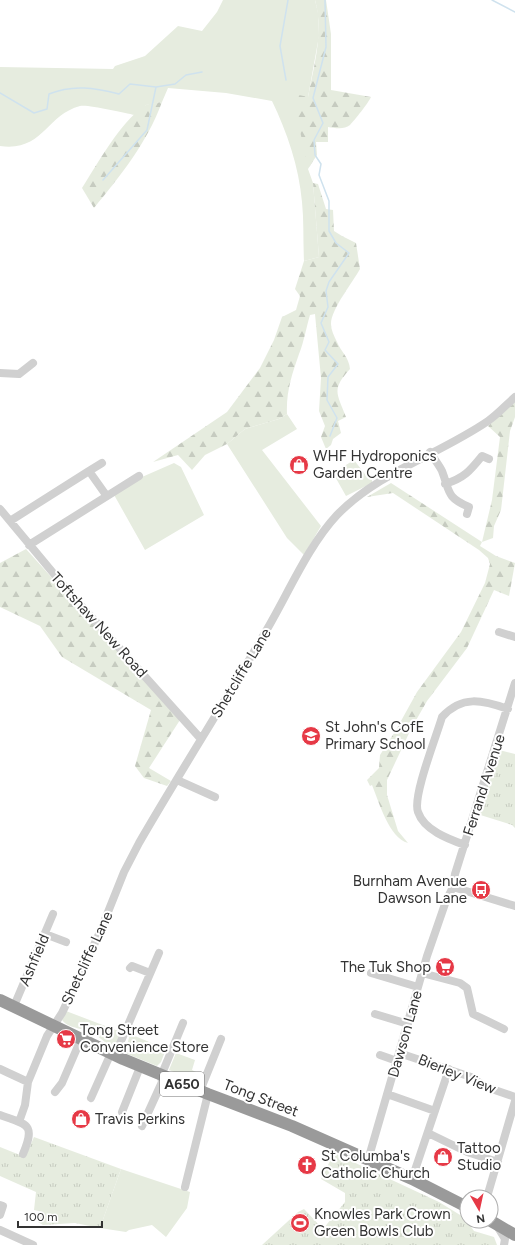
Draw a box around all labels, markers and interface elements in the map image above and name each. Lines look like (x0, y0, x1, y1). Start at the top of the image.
place label: WHF Hydroponics Garden Centre (313, 447, 437, 482)
shop icon: WHF Hydroponics Garden Centre (288, 454, 310, 476)
street label: Toftshaw New Road (47, 569, 151, 681)
street label: Shetcliffe Lane (207, 625, 275, 721)
place label: St John's CofE Primary School (325, 718, 426, 753)
school or university icon: St John's CofE Primary School (300, 725, 322, 747)
street label: Ferrand Avenue (459, 732, 509, 838)
place label: Burnham Avenue Dawson Lane (353, 872, 467, 907)
bus stop icon: Burnham Avenue Dawson Lane (470, 879, 492, 901)
street label: Shetcliffe Lane (57, 908, 117, 1008)
street label: Ashfield (15, 931, 53, 989)
supermarket icon: The Tuk Shop (434, 956, 456, 978)
place label: The Tuk Shop (340, 958, 431, 976)
street label: Dawson Lane (384, 989, 426, 1079)
place label: Tong Street Convenience Store (80, 1021, 209, 1056)
supermarket icon: Tong Street Convenience Store (55, 1028, 77, 1050)
street label: Bierley View (415, 1050, 499, 1098)
road number: A650 (160, 1072, 204, 1096)
street label: Tong Street (221, 1075, 301, 1121)
shop icon: Travis Perkins (70, 1108, 92, 1130)
place label: Travis Perkins (95, 1110, 185, 1128)
place label: Tattoo Studio (457, 1139, 502, 1174)
shop icon: Tattoo Studio (432, 1146, 454, 1168)
place label: St Columba's Catholic Church (321, 1147, 430, 1182)
church icon: St Columba's Catholic Church (296, 1154, 318, 1176)
north arrow (459, 1189, 499, 1229)
scale bar (18, 1203, 102, 1229)
place label: Knowles Park Crown Green Bowls Club (314, 1205, 451, 1240)
text: 100 m (24, 1210, 58, 1224)
text: N (475, 1211, 486, 1225)
sports icon: Knowles Park Crown Green Bowls Club (289, 1212, 311, 1234)

